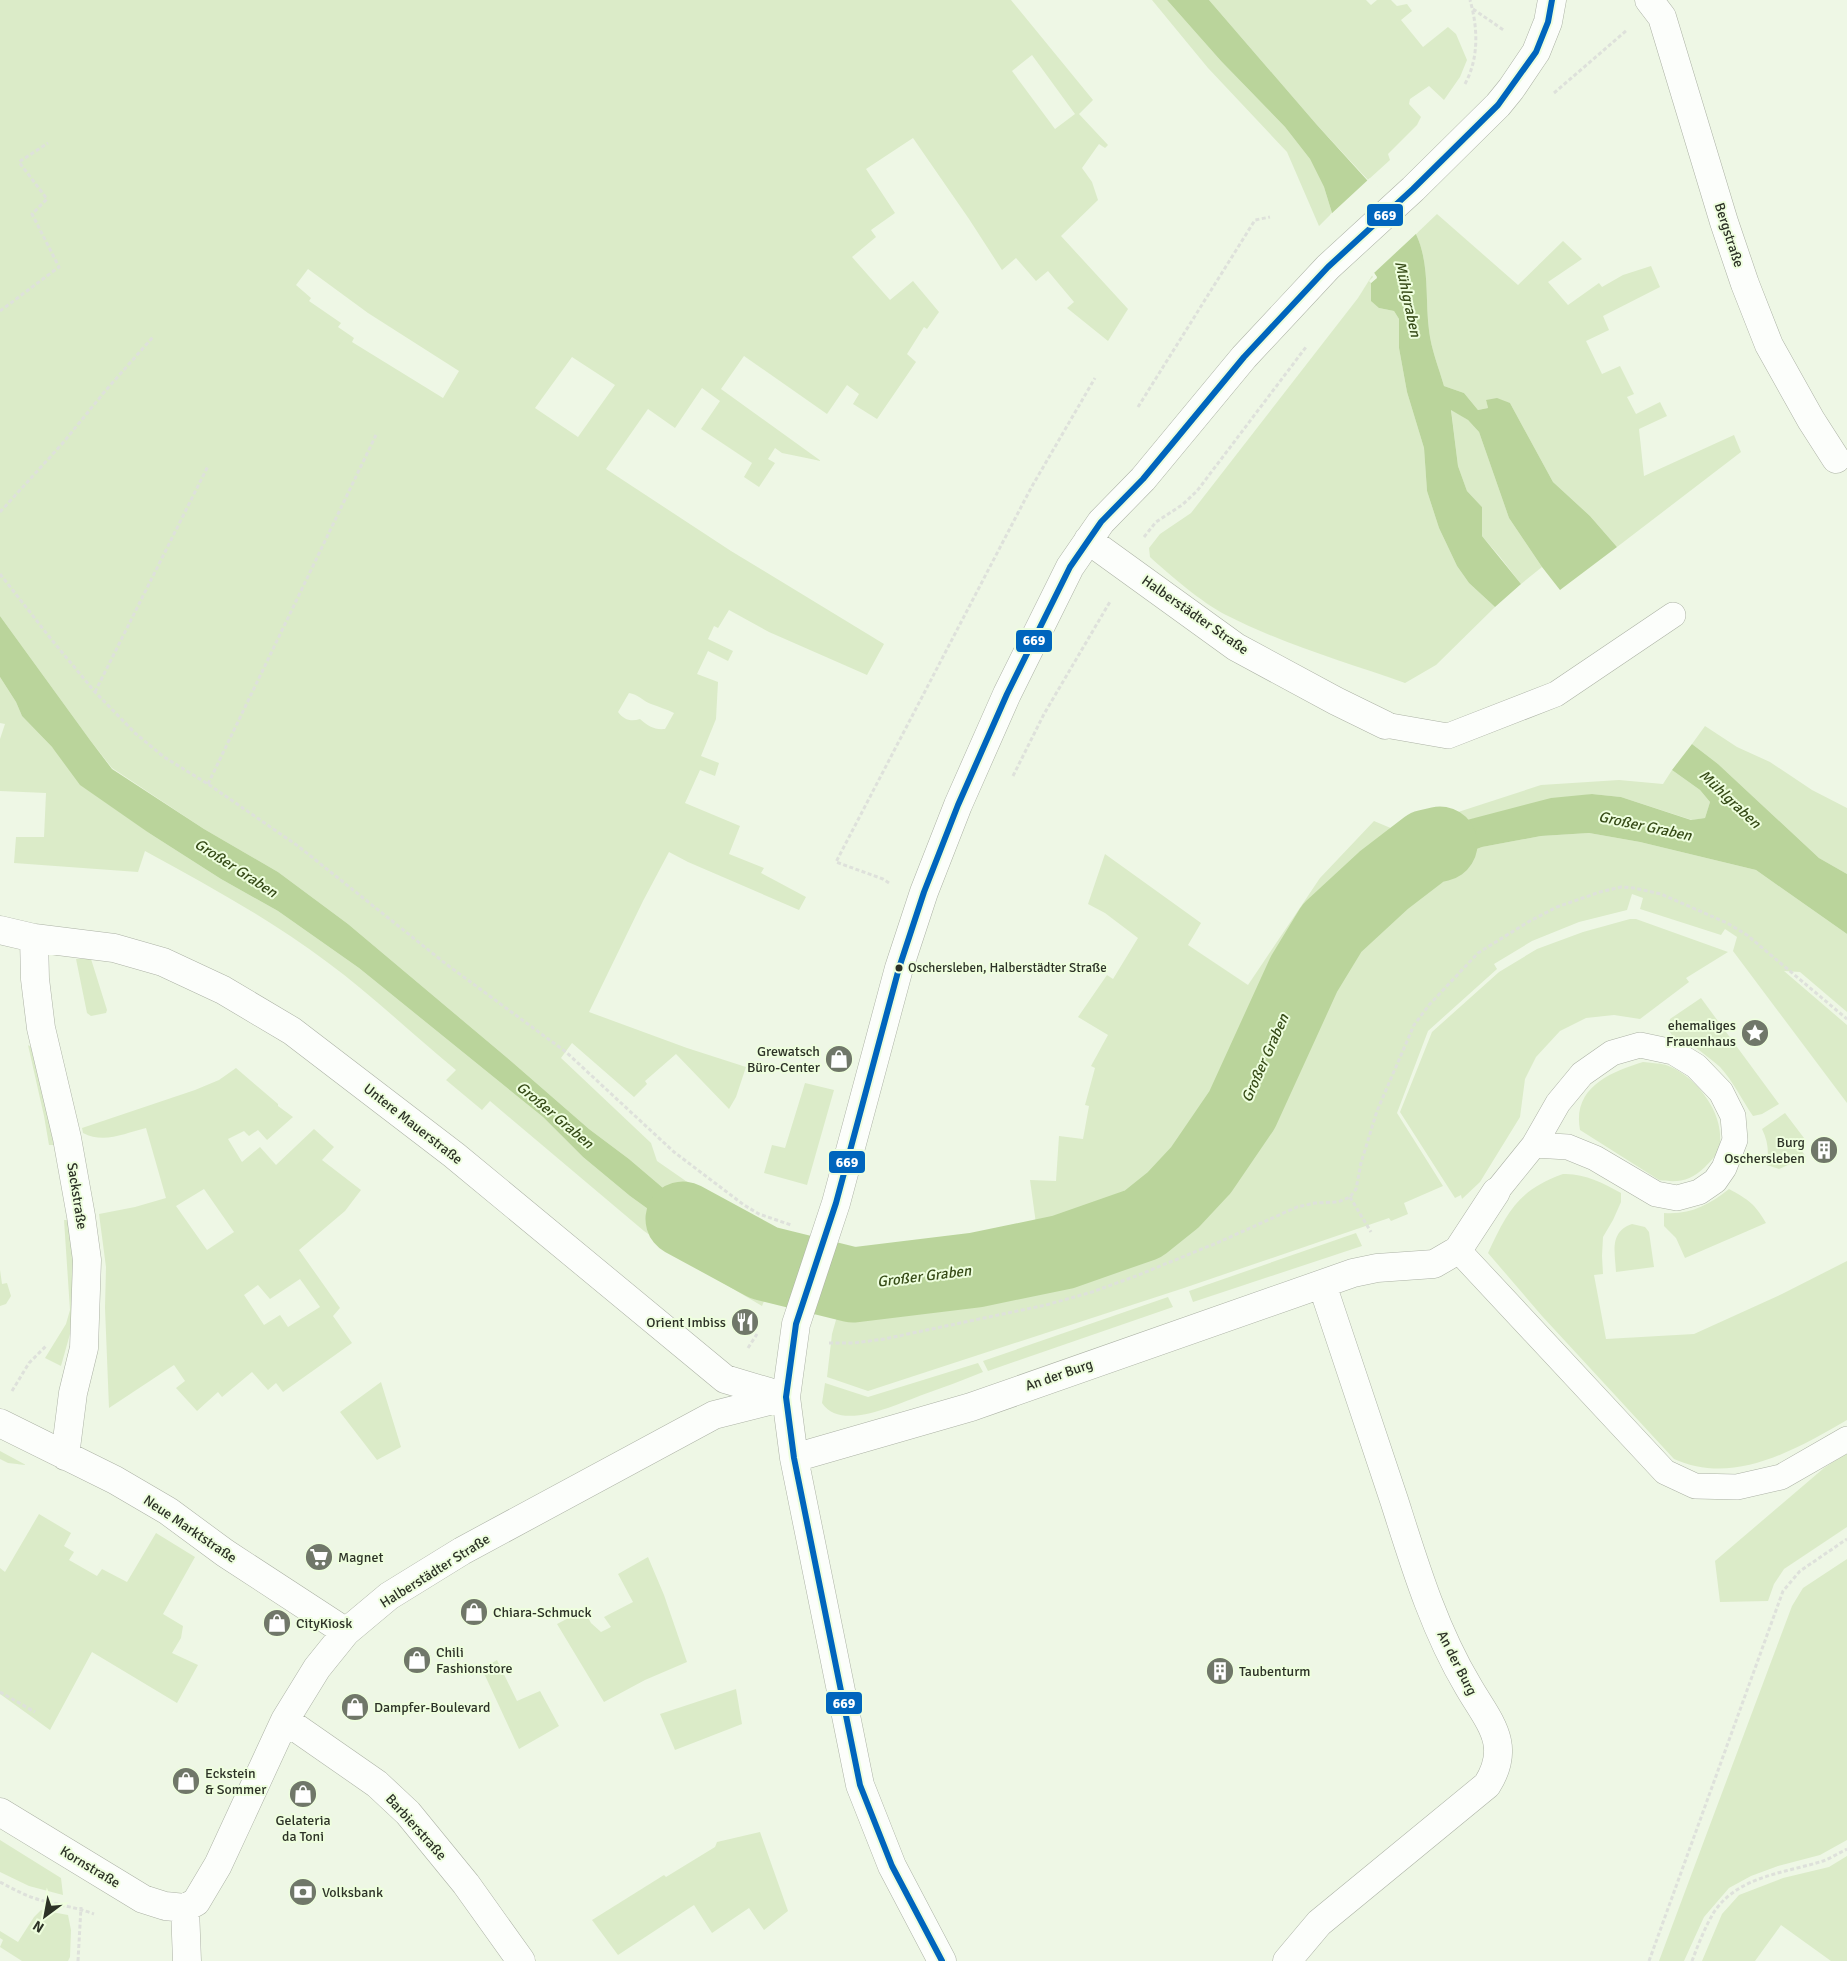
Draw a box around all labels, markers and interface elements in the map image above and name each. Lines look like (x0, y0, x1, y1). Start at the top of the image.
street label: Bergstraße (1711, 201, 1747, 269)
line badge: 669 (1366, 203, 1404, 227)
text: 669 (1374, 207, 1397, 224)
water label: Mühlgraben (1391, 259, 1425, 339)
street label: Halberstädter Straße (1138, 572, 1252, 658)
line badge: 669 (1015, 629, 1053, 653)
text: 669 (1023, 632, 1046, 649)
water label: Mühlgraben (1696, 766, 1765, 833)
water label: Großer Graben (1597, 807, 1694, 845)
water label: Großer Graben (191, 835, 281, 902)
place label: Oschersleben, Halberstädter Straße (908, 960, 1107, 976)
marker: Oschersleben, Halberstädter Straße (894, 963, 904, 973)
water label: Großer Graben (1238, 1010, 1293, 1105)
place label: ehemaliges Frauenhaus (1666, 1017, 1736, 1050)
place icon: ehemaliges Frauenhaus (1740, 1018, 1770, 1048)
place label: Grewatsch Büro-Center (747, 1043, 821, 1076)
shop icon: Grewatsch Büro-Center (824, 1044, 854, 1074)
water label: Großer Graben (513, 1078, 598, 1153)
street label: Untere Mauerstraße (360, 1080, 466, 1168)
place label: Burg Oschersleben (1724, 1134, 1805, 1167)
building icon: Burg Oschersleben (1809, 1135, 1839, 1165)
line badge: 669 (828, 1150, 866, 1174)
text: 669 (836, 1154, 859, 1171)
street label: Sackstraße (63, 1161, 91, 1231)
water label: Großer Graben (876, 1261, 973, 1291)
restaurant icon: Orient Imbiss (730, 1307, 760, 1337)
place label: Orient Imbiss (646, 1314, 726, 1331)
street label: An der Burg (1023, 1355, 1095, 1395)
street label: Neue Marktstraße (140, 1492, 240, 1566)
street label: Halberstädter Straße (377, 1530, 493, 1612)
supermarket icon: Magnet (304, 1542, 334, 1572)
place label: Magnet (338, 1549, 383, 1566)
shop icon: Chiara-Schmuck (459, 1597, 489, 1627)
place label: Chiara-Schmuck (493, 1604, 591, 1621)
shop icon: CityKiosk (262, 1608, 292, 1638)
place label: CityKiosk (296, 1615, 352, 1632)
street label: An der Burg (1433, 1628, 1481, 1698)
place label: Chili Fashionstore (436, 1644, 512, 1677)
shop icon: Chili Fashionstore (402, 1645, 432, 1675)
building icon: Taubenturm (1205, 1656, 1235, 1686)
place label: Taubenturm (1239, 1663, 1311, 1680)
line badge: 669 (825, 1691, 863, 1715)
shop icon: Dampfer-Boulevard (340, 1692, 370, 1722)
text: 669 (833, 1695, 856, 1712)
place label: Dampfer-Boulevard (374, 1699, 490, 1716)
place label: Eckstein & Sommer (205, 1765, 267, 1798)
shop icon: Eckstein & Sommer (171, 1766, 201, 1796)
shop icon: Gelateria da Toni (288, 1779, 318, 1809)
street label: Barbierstraße (382, 1790, 450, 1864)
place label: Gelateria da Toni (275, 1812, 331, 1845)
street label: Kornstraße (57, 1842, 123, 1892)
bank icon: Volksbank (288, 1877, 318, 1907)
place label: Volksbank (322, 1884, 383, 1901)
north arrow (20, 1891, 70, 1941)
text: N (30, 1917, 47, 1936)

